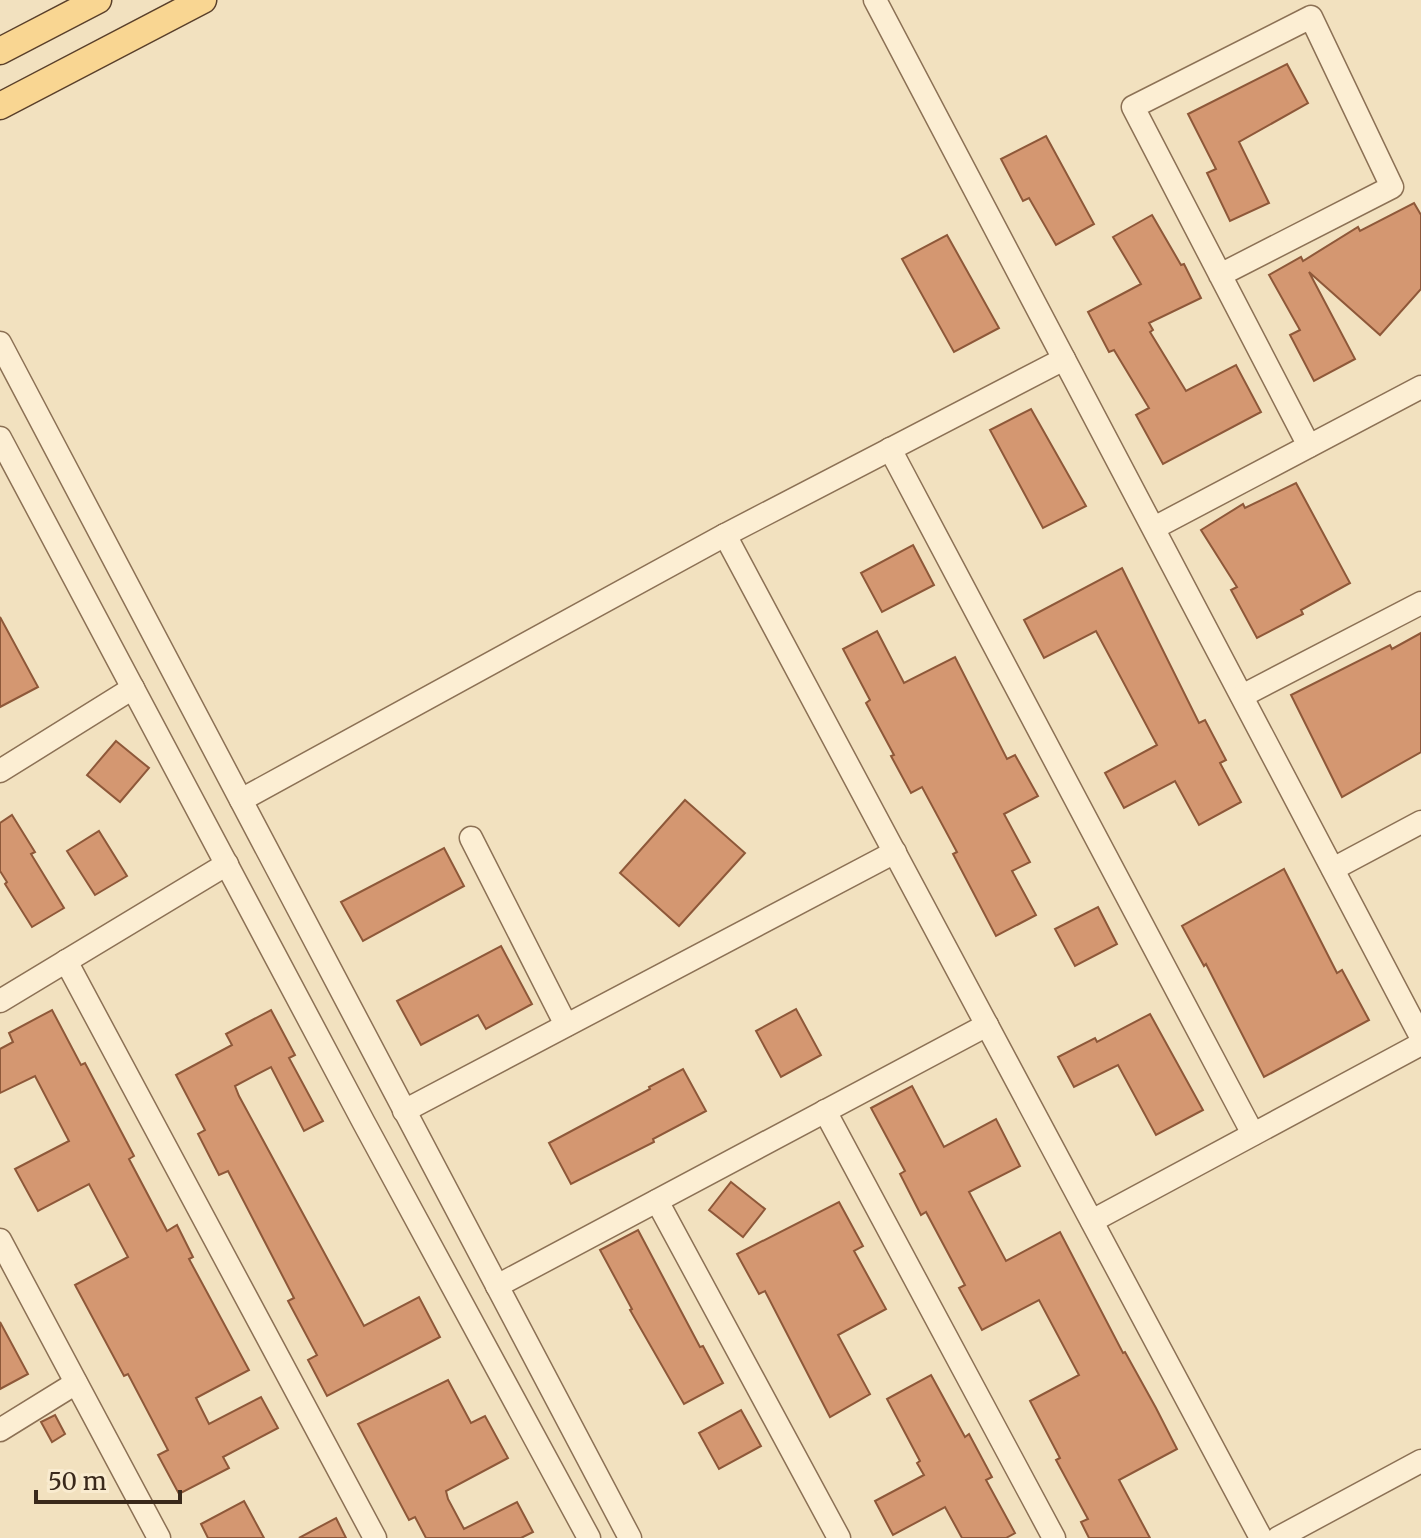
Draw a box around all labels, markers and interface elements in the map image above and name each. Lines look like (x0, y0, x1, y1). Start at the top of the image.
scale bar (36, 1454, 180, 1504)
text: 50 m (48, 1466, 107, 1497)

